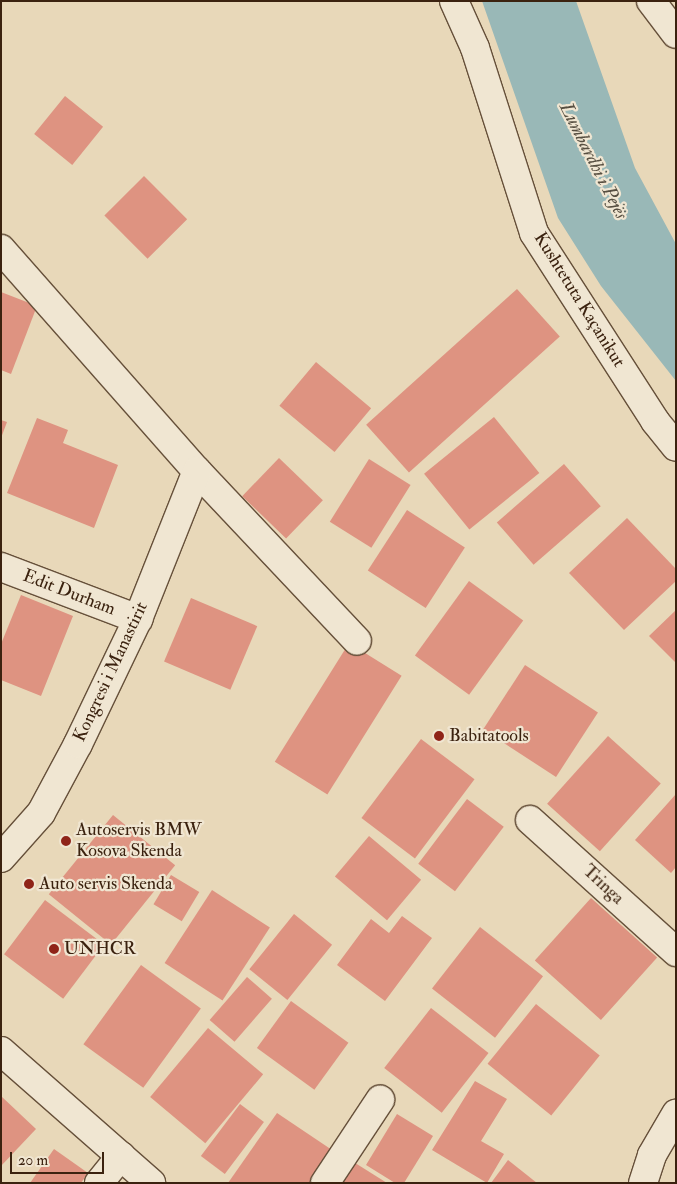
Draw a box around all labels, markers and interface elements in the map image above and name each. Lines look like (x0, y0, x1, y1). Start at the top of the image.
water label: Lumbardhi i Pejës (554, 99, 632, 223)
street label: Kushtetuta Kaçanikut (529, 229, 629, 371)
street label: Edit Durham (20, 565, 118, 621)
street label: Kongresi i Manastirit (69, 599, 153, 745)
place label: Babitatools (449, 725, 529, 747)
marker: Babitatools (433, 730, 445, 742)
place label: Autoservis BMW Kosova Skenda (76, 820, 202, 862)
marker: Autoservis BMW Kosova Skenda (60, 835, 72, 847)
street label: Tringa (578, 861, 628, 909)
place label: Auto servis Skenda (39, 873, 172, 895)
marker: Auto servis Skenda (23, 878, 35, 890)
place label: UNHCR (64, 938, 136, 960)
marker: UNHCR (48, 943, 60, 955)
scale bar (12, 1142, 106, 1174)
text: 20 m (18, 1151, 48, 1170)

